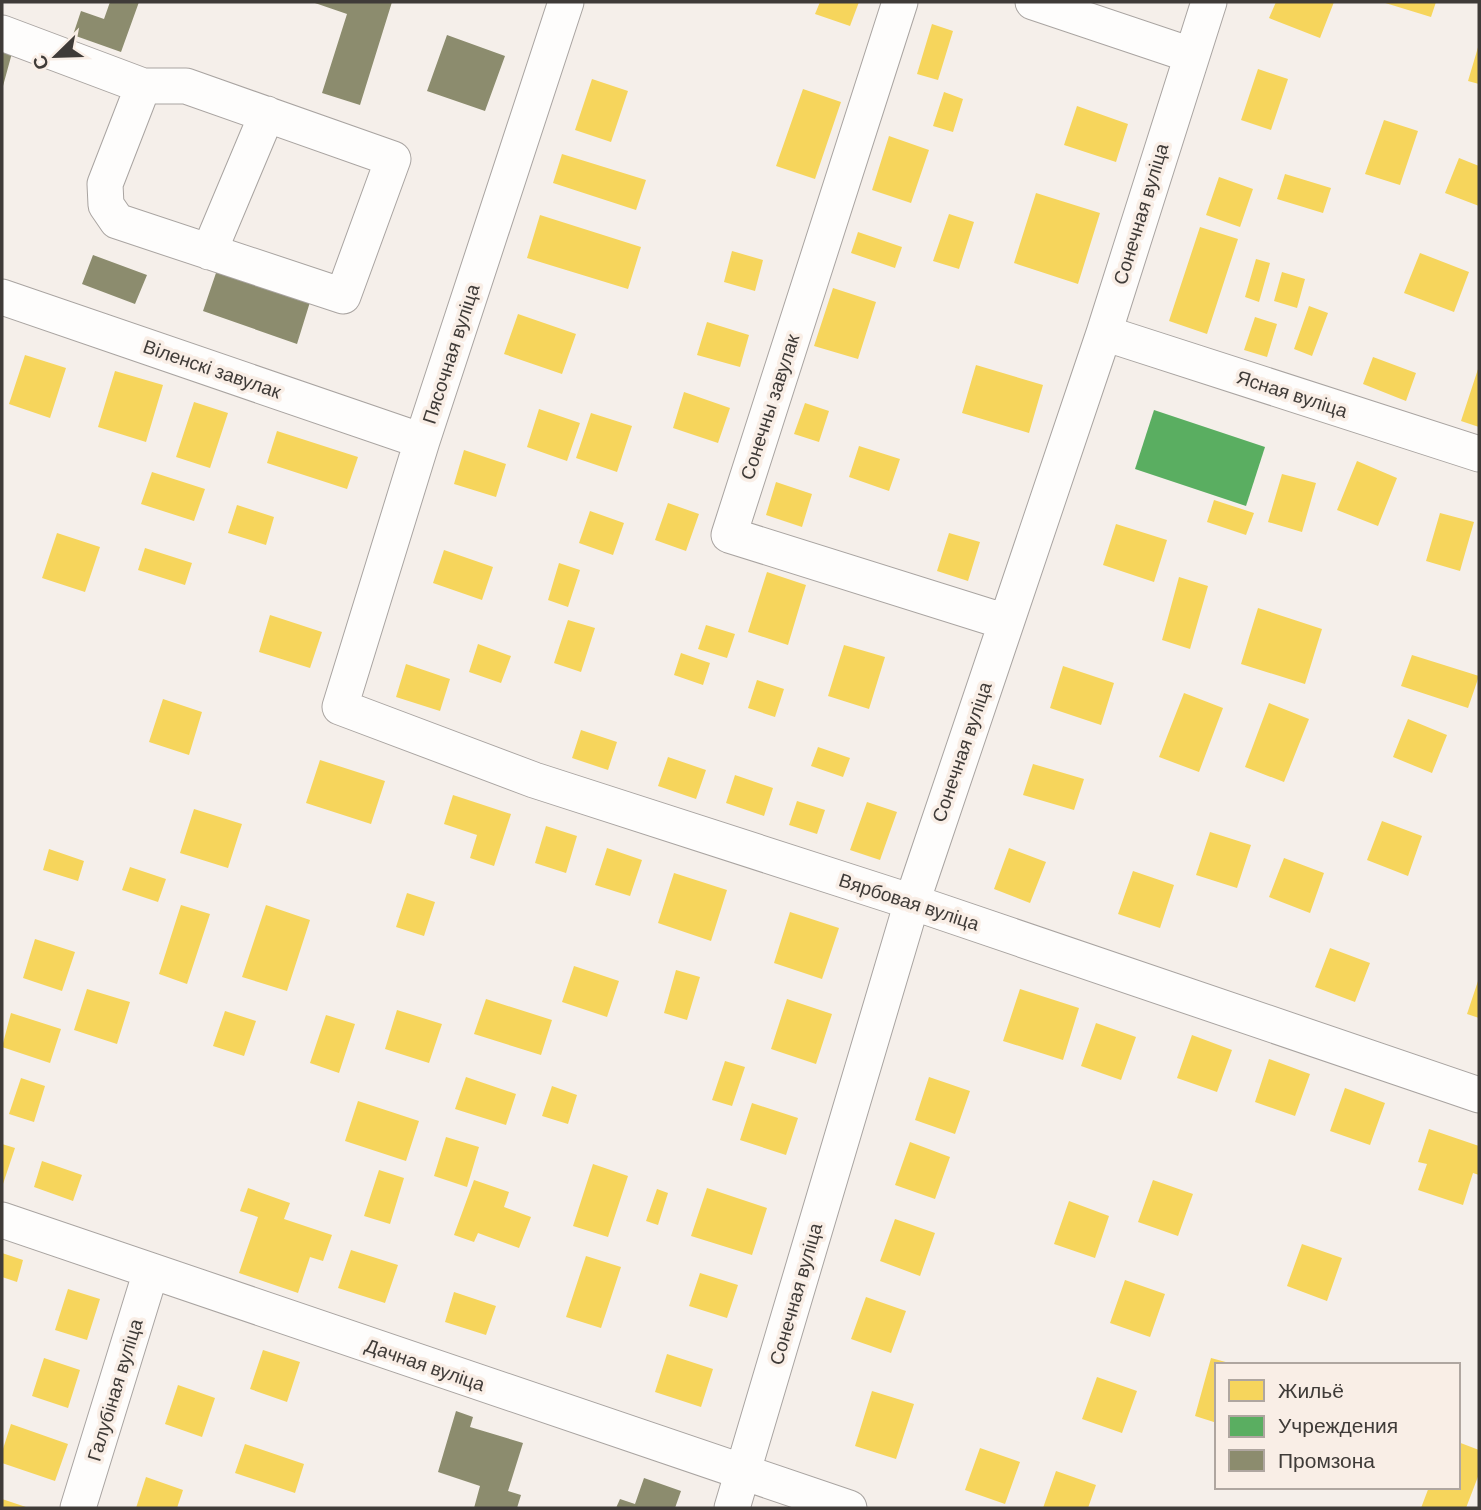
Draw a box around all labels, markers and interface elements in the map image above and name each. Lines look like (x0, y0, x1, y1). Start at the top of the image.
north arrow (21, 21, 91, 91)
text: С (27, 51, 55, 74)
street label: Сонечная вуліца (1108, 140, 1174, 288)
street label: Пясочная вуліца (417, 280, 486, 427)
street label: Сонечны завулак (735, 330, 806, 483)
street label: Віленскі завулак (140, 334, 285, 405)
street label: Ясная вуліца (1233, 364, 1351, 424)
street label: Сонечная вуліца (926, 678, 998, 825)
street label: Вярбовая вуліца (836, 868, 983, 937)
street label: Сонечная вуліца (764, 1220, 828, 1368)
street label: Галубіная вуліца (81, 1315, 149, 1464)
street label: Дачная вуліца (362, 1333, 488, 1397)
legend (1215, 1363, 1460, 1489)
text: Жильё (1278, 1377, 1344, 1405)
text: Учреждения (1278, 1412, 1398, 1440)
text: Промзона (1278, 1447, 1375, 1475)

